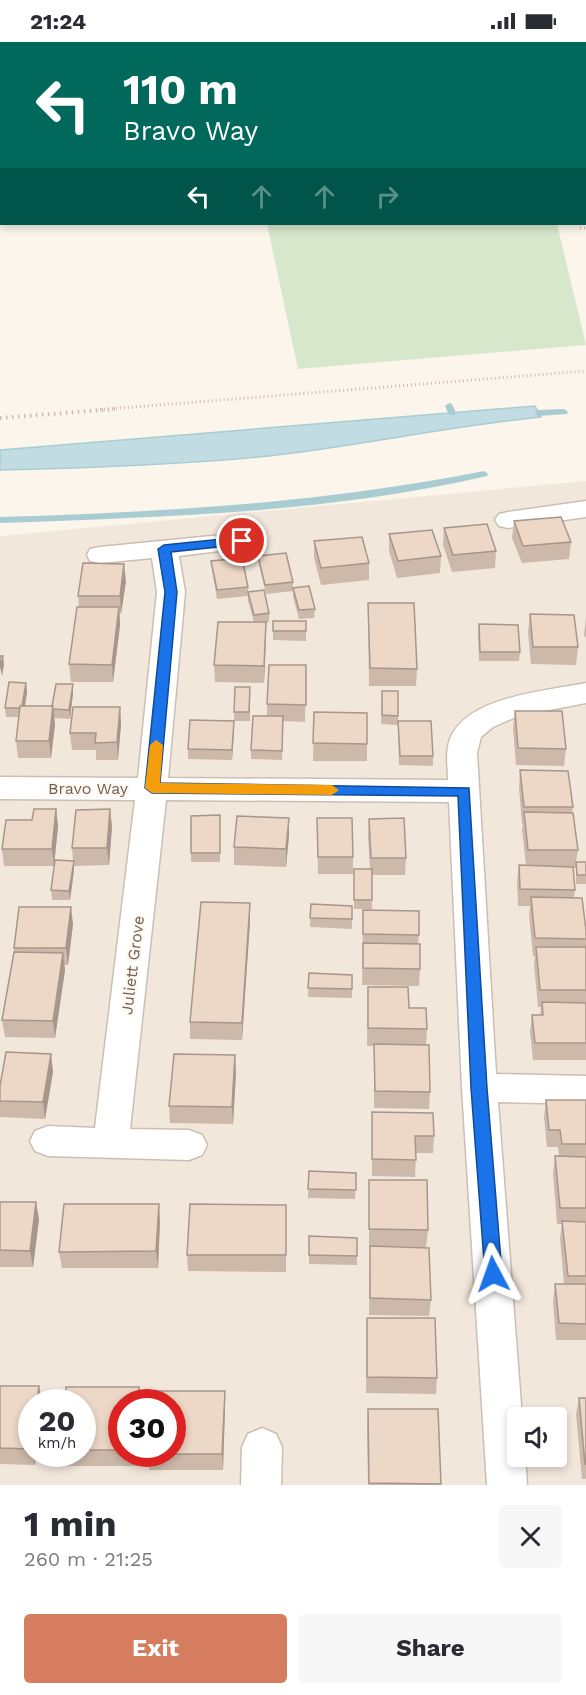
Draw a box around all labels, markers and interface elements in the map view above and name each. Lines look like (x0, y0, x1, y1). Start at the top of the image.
text: 21:24 (30, 9, 86, 34)
text: 110 m (123, 65, 238, 114)
icon: left (24, 66, 102, 144)
text: Bravo Way (123, 115, 258, 147)
icon: left (182, 180, 215, 213)
icon: ahead (245, 180, 278, 213)
icon: ahead (308, 180, 341, 213)
icon: right (371, 180, 404, 213)
pin (216, 515, 267, 566)
icon: arrive (225, 524, 258, 557)
street label: Bravo Way (48, 779, 129, 798)
street label: Juliett Grove (117, 914, 148, 1016)
position arrow (461, 1242, 525, 1306)
speed limit sign: 30 (108, 1389, 186, 1467)
text: 20 (38, 1403, 76, 1438)
map controls (507, 1407, 567, 1467)
button: sound (507, 1407, 567, 1467)
text: km/h (38, 1434, 76, 1452)
text: 1 min (24, 1503, 116, 1545)
button: close (499, 1505, 562, 1568)
text: 260 m · 21:25 (24, 1547, 153, 1571)
button: Exit (24, 1614, 287, 1683)
button: Share (299, 1614, 562, 1683)

